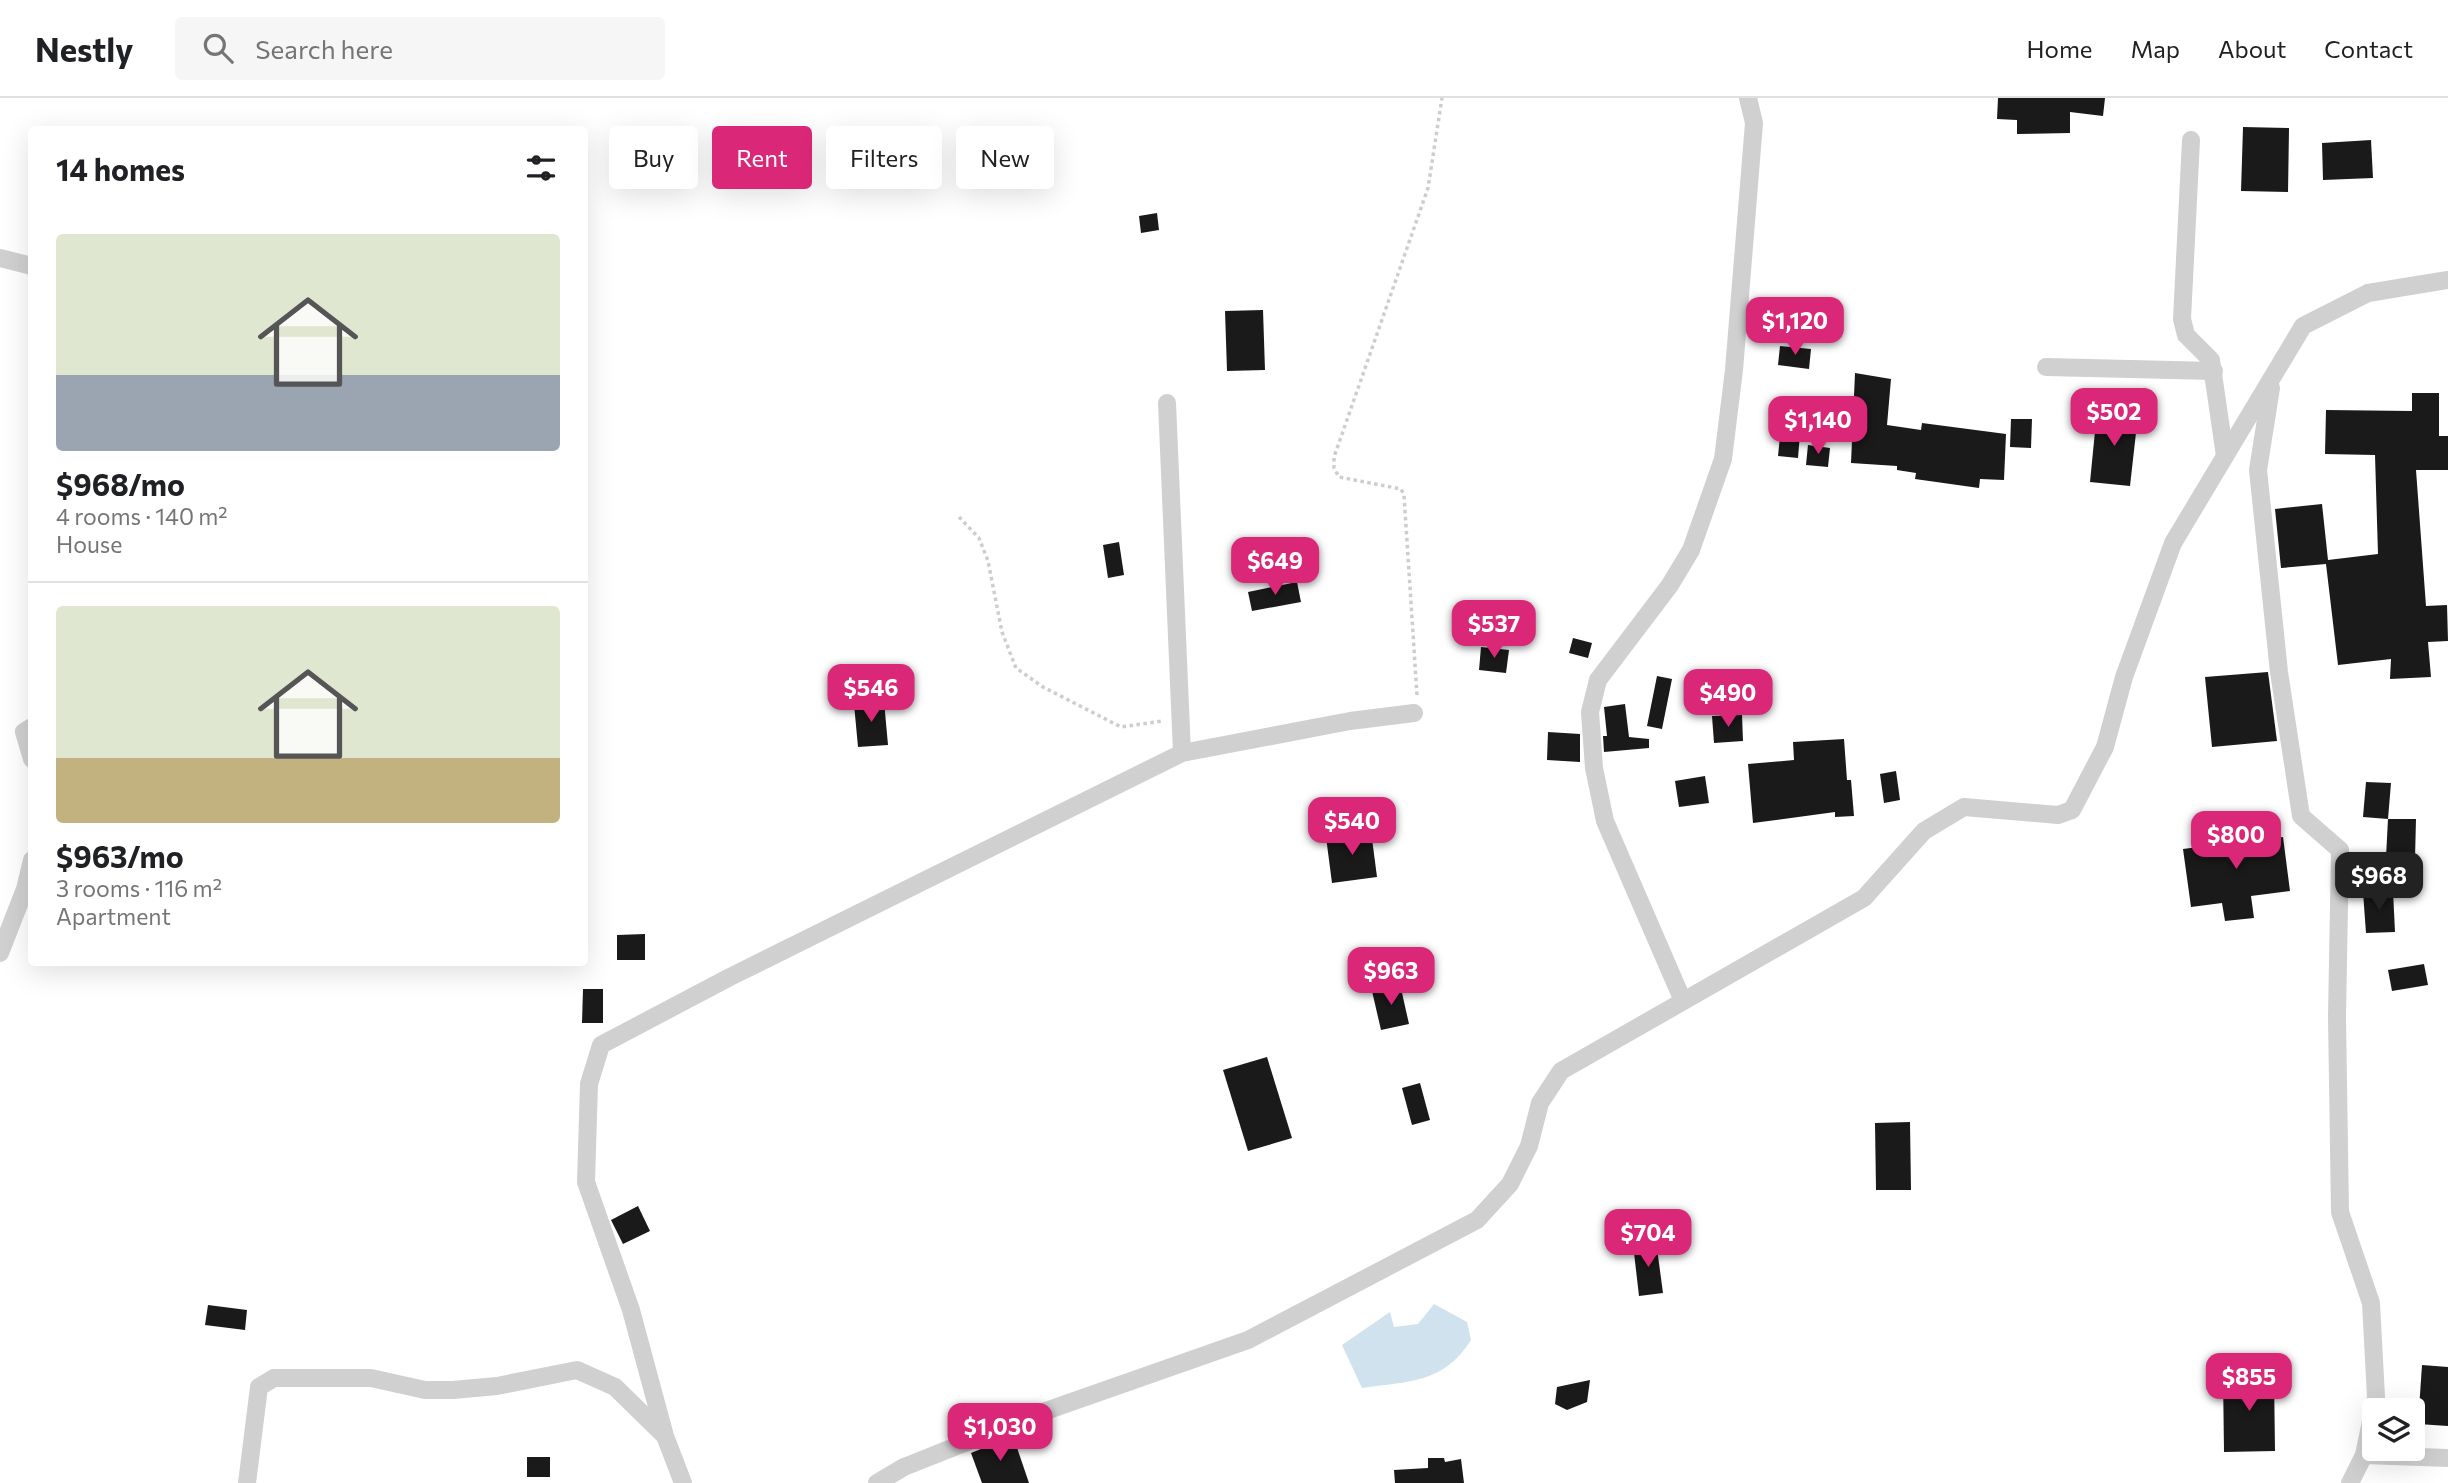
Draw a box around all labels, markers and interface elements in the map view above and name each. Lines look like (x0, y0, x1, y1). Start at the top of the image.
search box (175, 17, 665, 80)
text: Nestly (35, 28, 133, 69)
icon: search (199, 29, 237, 67)
text: Search here (255, 33, 393, 64)
text: Home (2027, 34, 2093, 63)
text: Map (2131, 34, 2180, 63)
text: About (2218, 34, 2286, 63)
text: Contact (2324, 34, 2413, 63)
chip: Buy (609, 126, 698, 189)
chip: Rent (712, 126, 812, 189)
chip: Filters (826, 126, 942, 189)
chip: New (956, 126, 1054, 189)
icon: filters (522, 149, 560, 187)
text: 14 homes (56, 150, 185, 187)
icon: home (245, 279, 371, 405)
pin: $1,120 (1738, 298, 1852, 357)
text: $1,120 (1762, 306, 1828, 334)
pin: $502 (2073, 388, 2155, 448)
pin: $1,140 (1761, 396, 1875, 456)
text: $502 (2087, 397, 2141, 425)
text: $1,140 (1784, 405, 1852, 433)
text: $968/mo (56, 465, 185, 502)
text: 4 rooms · 140 m² (56, 502, 228, 530)
text: House (56, 530, 122, 558)
pin: $649 (1234, 538, 1316, 597)
text: $649 (1247, 546, 1303, 574)
pin: $537 (1453, 601, 1535, 660)
text: $537 (1468, 609, 1520, 637)
icon: home (245, 651, 371, 777)
pin: $546 (830, 664, 912, 724)
pin: $490 (1687, 670, 1769, 729)
text: $546 (844, 673, 898, 701)
text: $490 (1700, 678, 1756, 706)
pin: $540 (1311, 798, 1393, 857)
text: $540 (1324, 806, 1380, 834)
pin: $800 (2195, 812, 2277, 871)
text: $800 (2207, 820, 2265, 848)
text: $963/mo (56, 837, 184, 874)
pin: $968 (2338, 852, 2420, 912)
text: $968 (2351, 861, 2407, 889)
text: 3 rooms · 116 m² (56, 874, 222, 902)
text: Apartment (56, 902, 171, 930)
pin: $963 (1350, 948, 1432, 1007)
text: $963 (1364, 956, 1418, 984)
pin: $704 (1607, 1210, 1689, 1269)
text: $704 (1620, 1218, 1676, 1246)
pin: $855 (2208, 1354, 2290, 1413)
text: $855 (2222, 1362, 2276, 1390)
map controls (2362, 1398, 2425, 1461)
button: layers (2362, 1398, 2425, 1461)
pin: $1,030 (943, 1404, 1057, 1463)
text: $1,030 (964, 1412, 1036, 1440)

